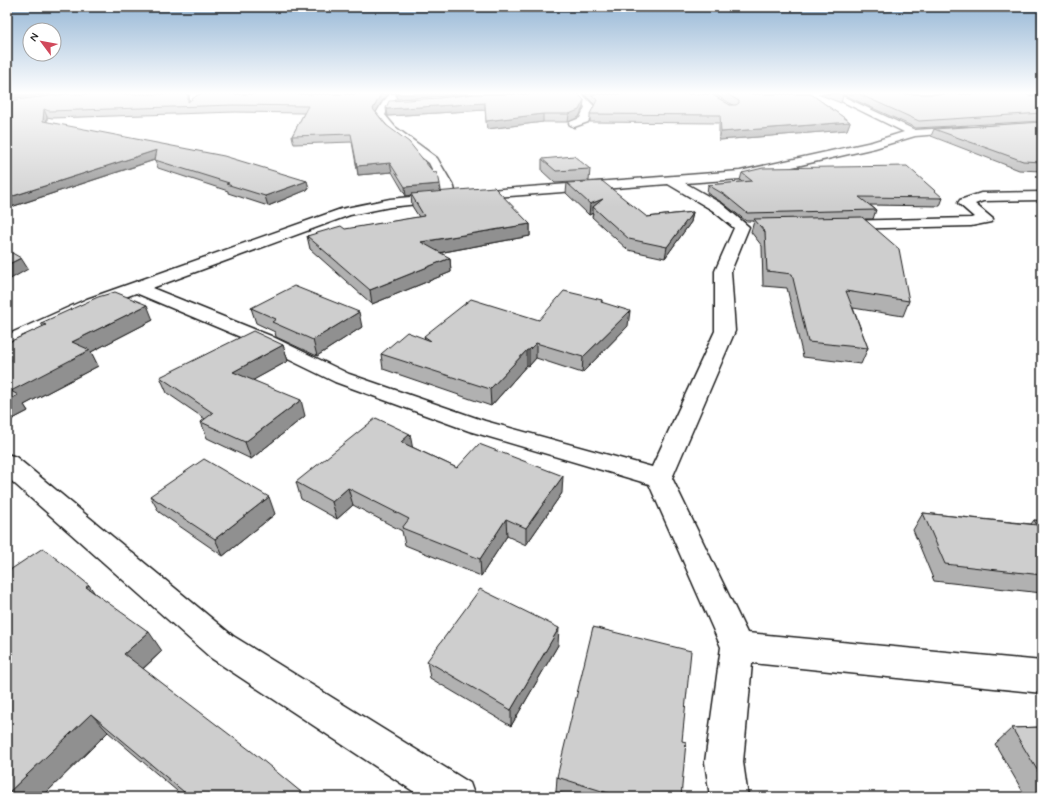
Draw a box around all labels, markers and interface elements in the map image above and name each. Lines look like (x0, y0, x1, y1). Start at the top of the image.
north arrow (22, 22, 62, 62)
text: N (26, 30, 42, 44)

